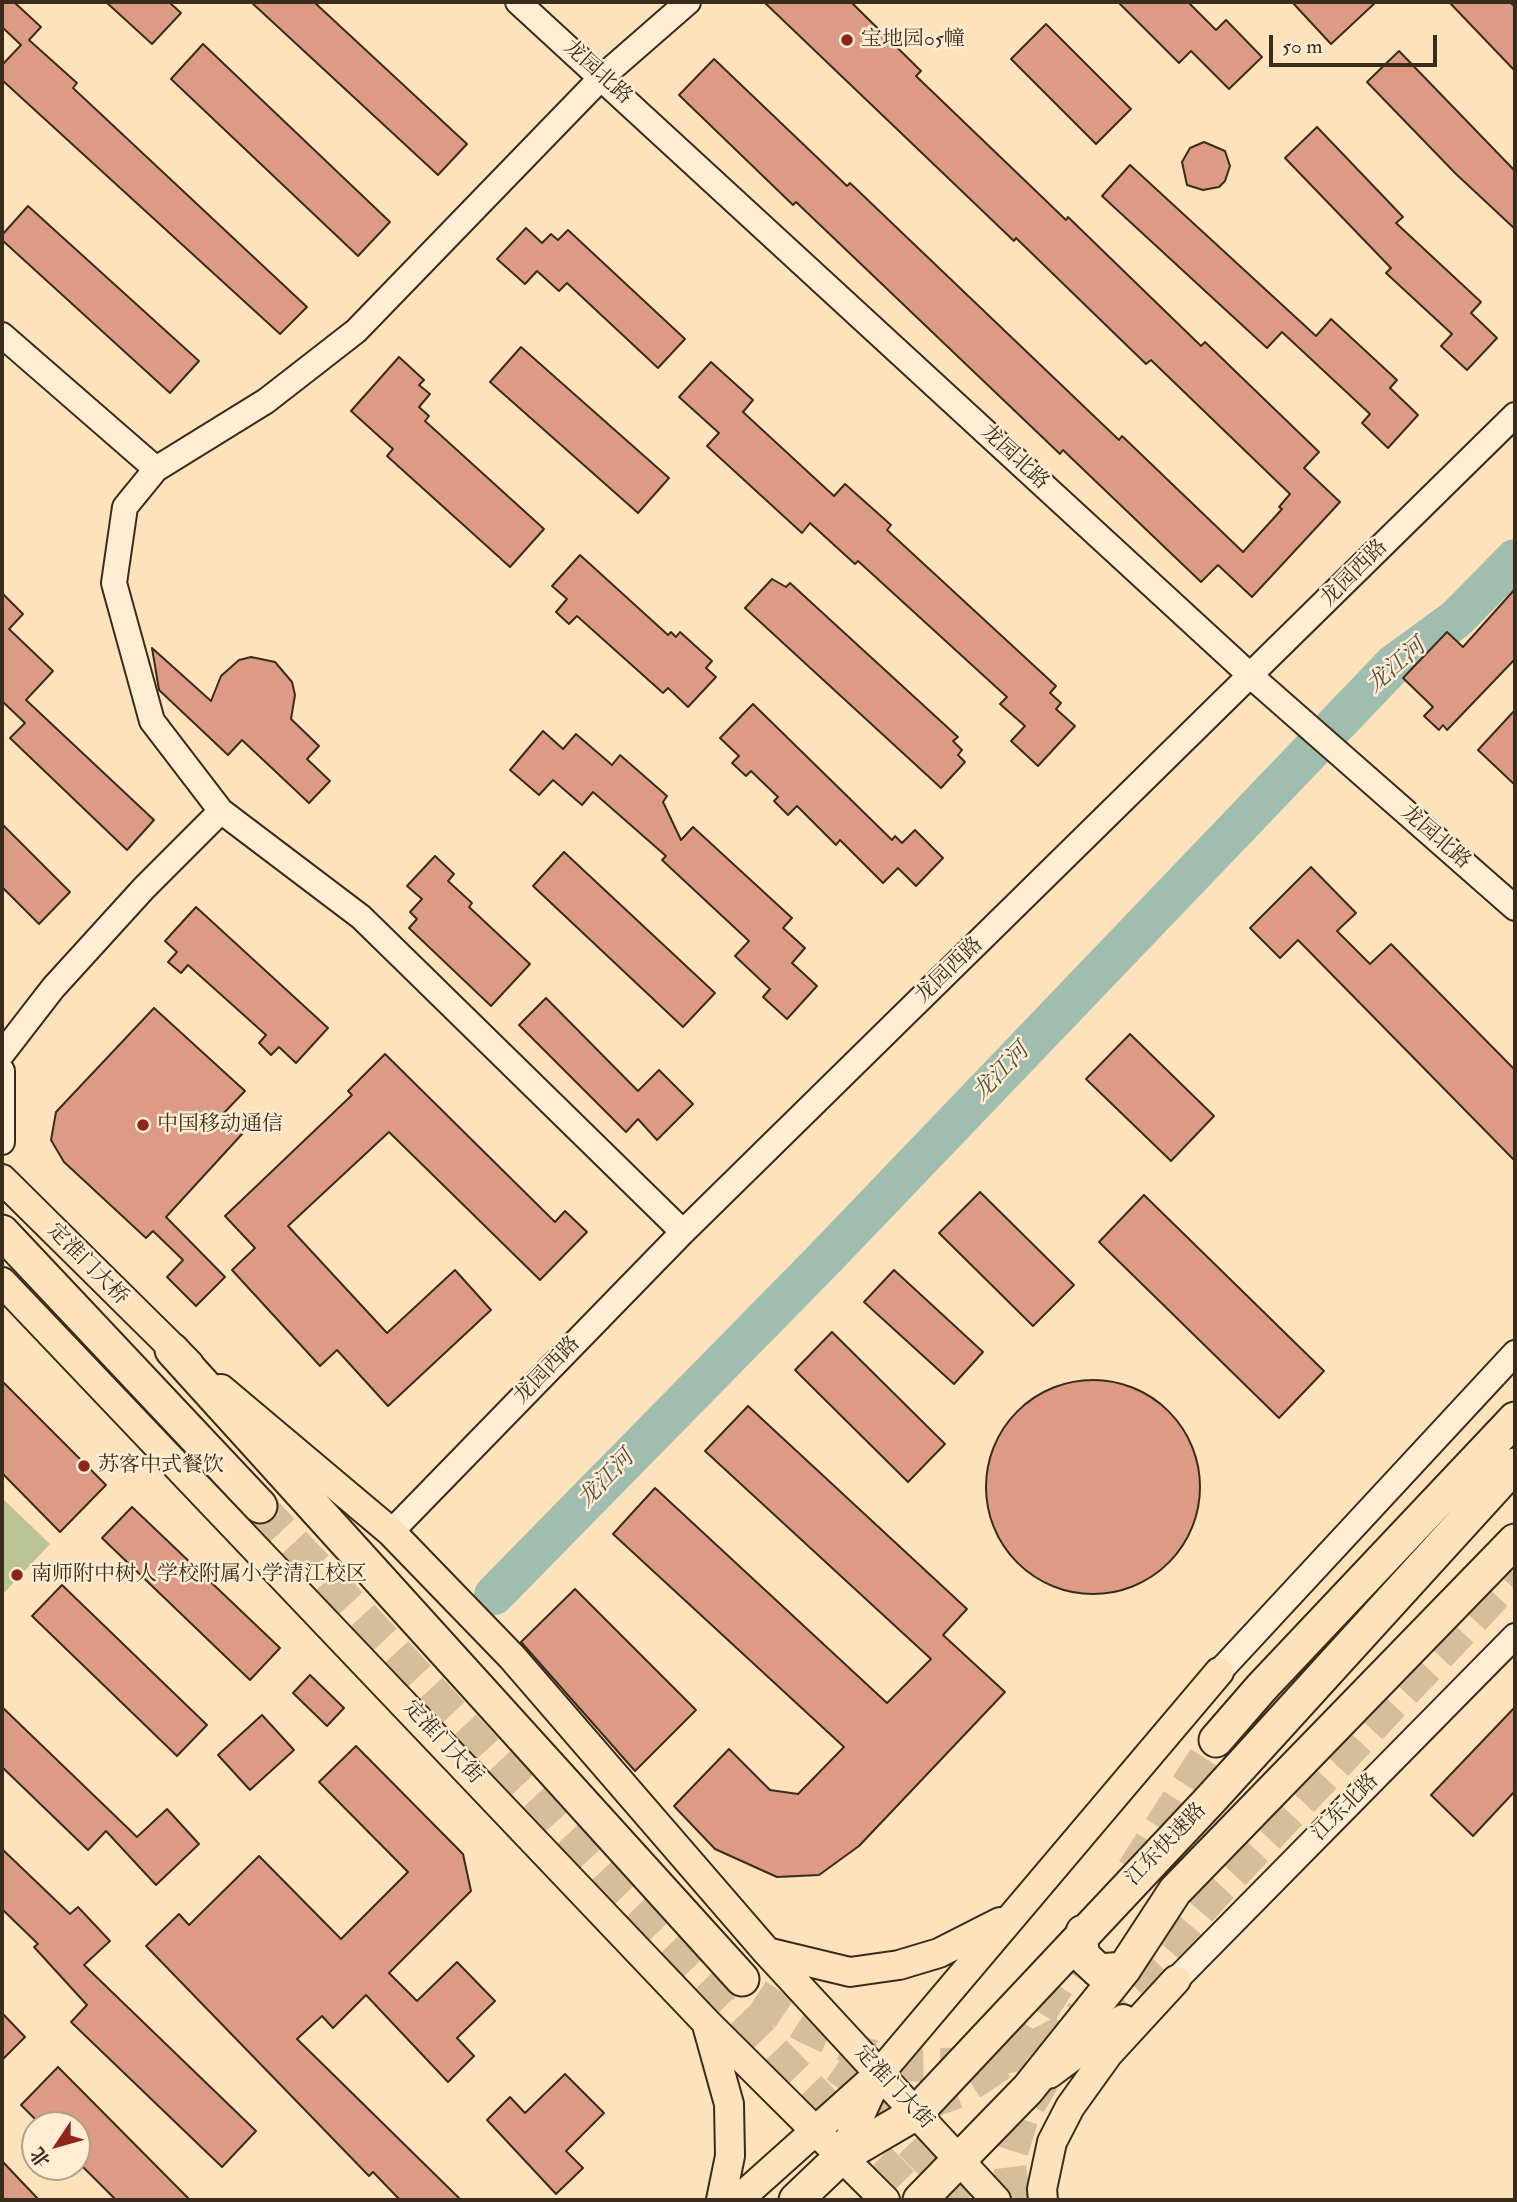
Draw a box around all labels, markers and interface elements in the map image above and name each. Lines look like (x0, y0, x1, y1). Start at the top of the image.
scale bar (1272, 21, 1440, 65)
place label: 宝地园05幢 (861, 27, 965, 53)
marker: 宝地园05幢 (839, 32, 855, 48)
text: 50 m (1282, 33, 1323, 60)
street label: 龙园北路 (557, 36, 637, 110)
street label: 龙园北路 (975, 420, 1053, 496)
street label: 龙园西路 (1316, 535, 1394, 613)
water label: 龙江河 (1362, 634, 1432, 700)
street label: 龙园北路 (1395, 801, 1475, 875)
street label: 龙园西路 (911, 933, 989, 1009)
water label: 龙江河 (968, 1039, 1036, 1107)
place label: 中国移动通信 (157, 1112, 283, 1138)
marker: 中国移动通信 (135, 1117, 151, 1133)
street label: 定淮门大桥 (41, 1219, 133, 1311)
street label: 龙园西路 (510, 1332, 586, 1410)
water label: 龙江河 (573, 1446, 641, 1514)
place label: 苏客中式餐饮 (98, 1453, 224, 1479)
marker: 苏客中式餐饮 (76, 1458, 92, 1474)
place label: 南师附中树人学校附属小学清江校区 (31, 1562, 367, 1588)
marker: 南师附中树人学校附属小学清江校区 (9, 1567, 25, 1583)
street label: 定淮门大街 (397, 1696, 487, 1790)
street label: 江东北路 (1307, 1769, 1385, 1847)
street label: 江东快速路 (1121, 1798, 1213, 1892)
street label: 定淮门大街 (848, 2041, 938, 2135)
north arrow (21, 2111, 91, 2181)
text: 北 (25, 2142, 56, 2172)

